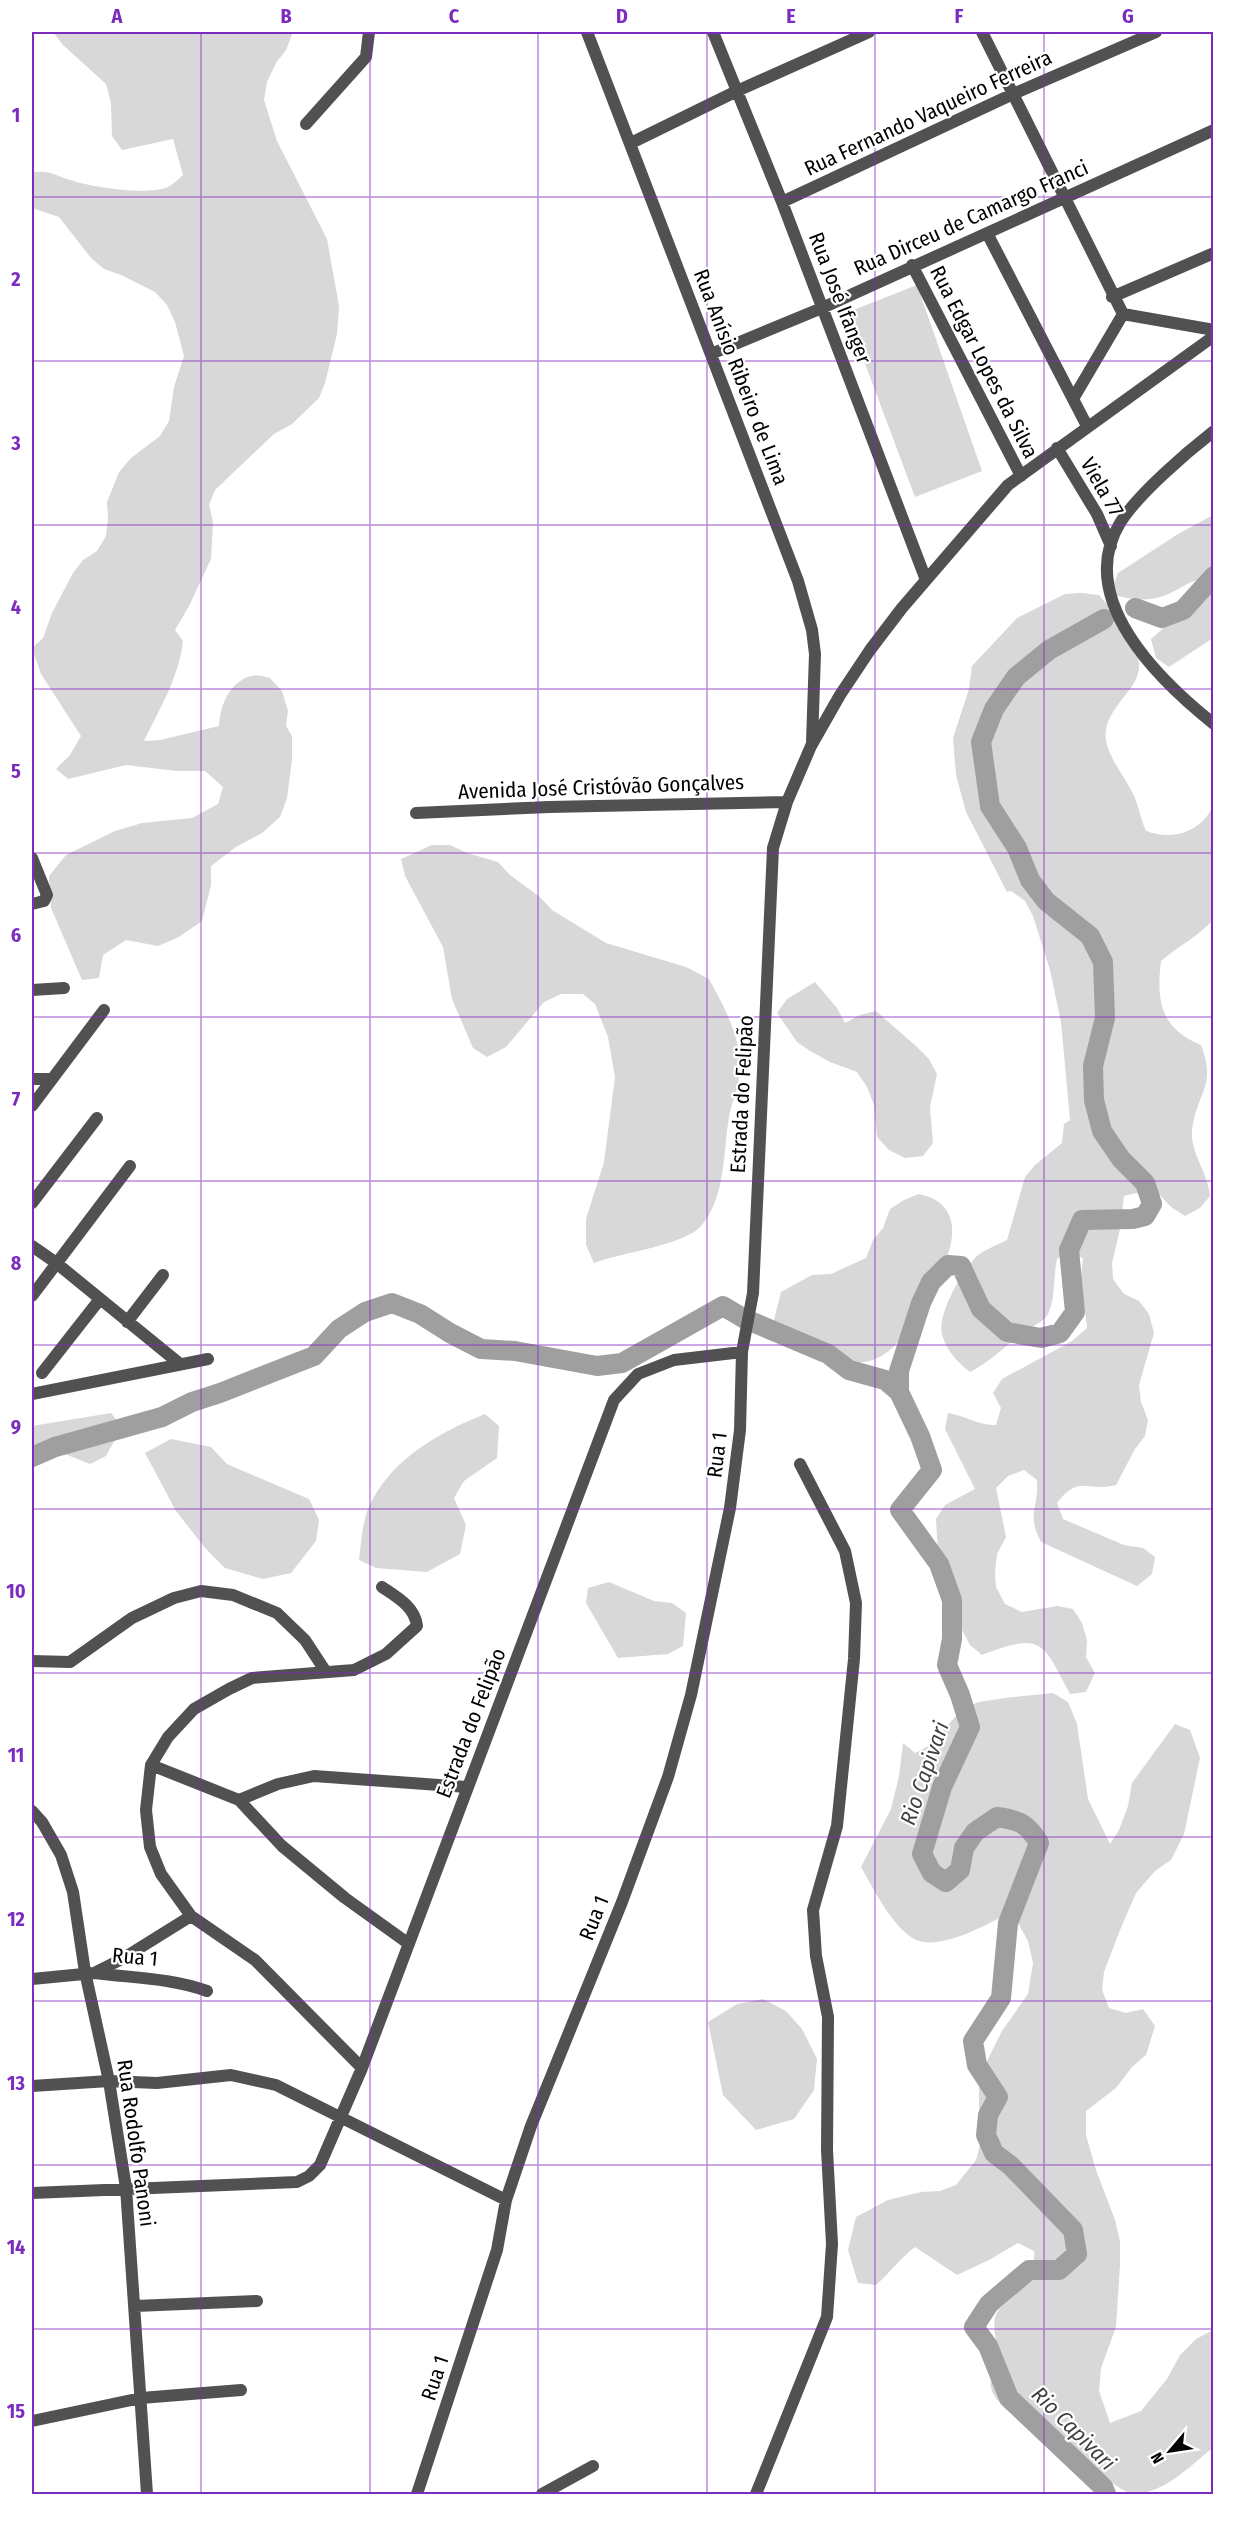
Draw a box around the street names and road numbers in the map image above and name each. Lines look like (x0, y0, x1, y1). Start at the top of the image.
street label: Rua Fernando Vaqueiro Ferreira (800, 44, 1056, 182)
street label: Rua Dirceu de Camargo Franci (850, 154, 1092, 282)
street label: Rua José Ifanger (803, 229, 877, 368)
street label: Rua Edgar Lopes da Silva (924, 261, 1044, 463)
street label: Rua Anísio Ribeiro de Lima (688, 265, 794, 489)
street label: Viela 77 (1075, 453, 1129, 521)
street label: Avenida José Cristóvão Gonçalves (457, 769, 745, 805)
street label: Estrada do Felipão (725, 1014, 759, 1174)
street label: Rua 1 (701, 1431, 733, 1479)
street label: Estrada do Felipão (431, 1644, 511, 1802)
street label: Rua 1 (573, 1892, 615, 1944)
street label: Rua 1 (111, 1942, 159, 1972)
street label: Rua Rodolfo Panoni (111, 2058, 161, 2228)
street label: Rua 1 (416, 2352, 454, 2404)

